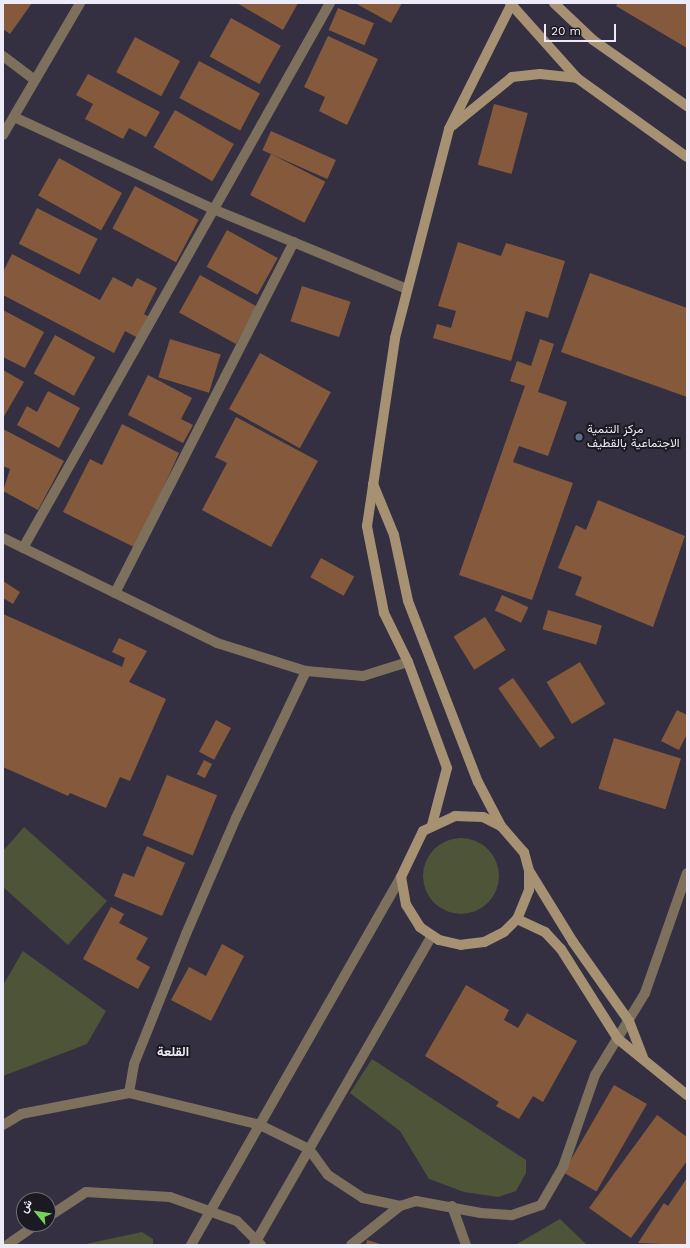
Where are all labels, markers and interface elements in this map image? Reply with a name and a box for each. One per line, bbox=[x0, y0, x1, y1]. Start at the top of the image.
scale bar bbox=[546, 16, 618, 42]
text: 20 m bbox=[551, 24, 581, 38]
place label: مركز التنمية الاجتماعية بالقطيف bbox=[587, 423, 680, 451]
marker: مركز التنمية الاجتماعية بالقطيف bbox=[574, 432, 584, 442]
district label: القلعة bbox=[157, 1044, 189, 1060]
north arrow bbox=[16, 1192, 56, 1232]
text: ش bbox=[17, 1197, 35, 1215]

